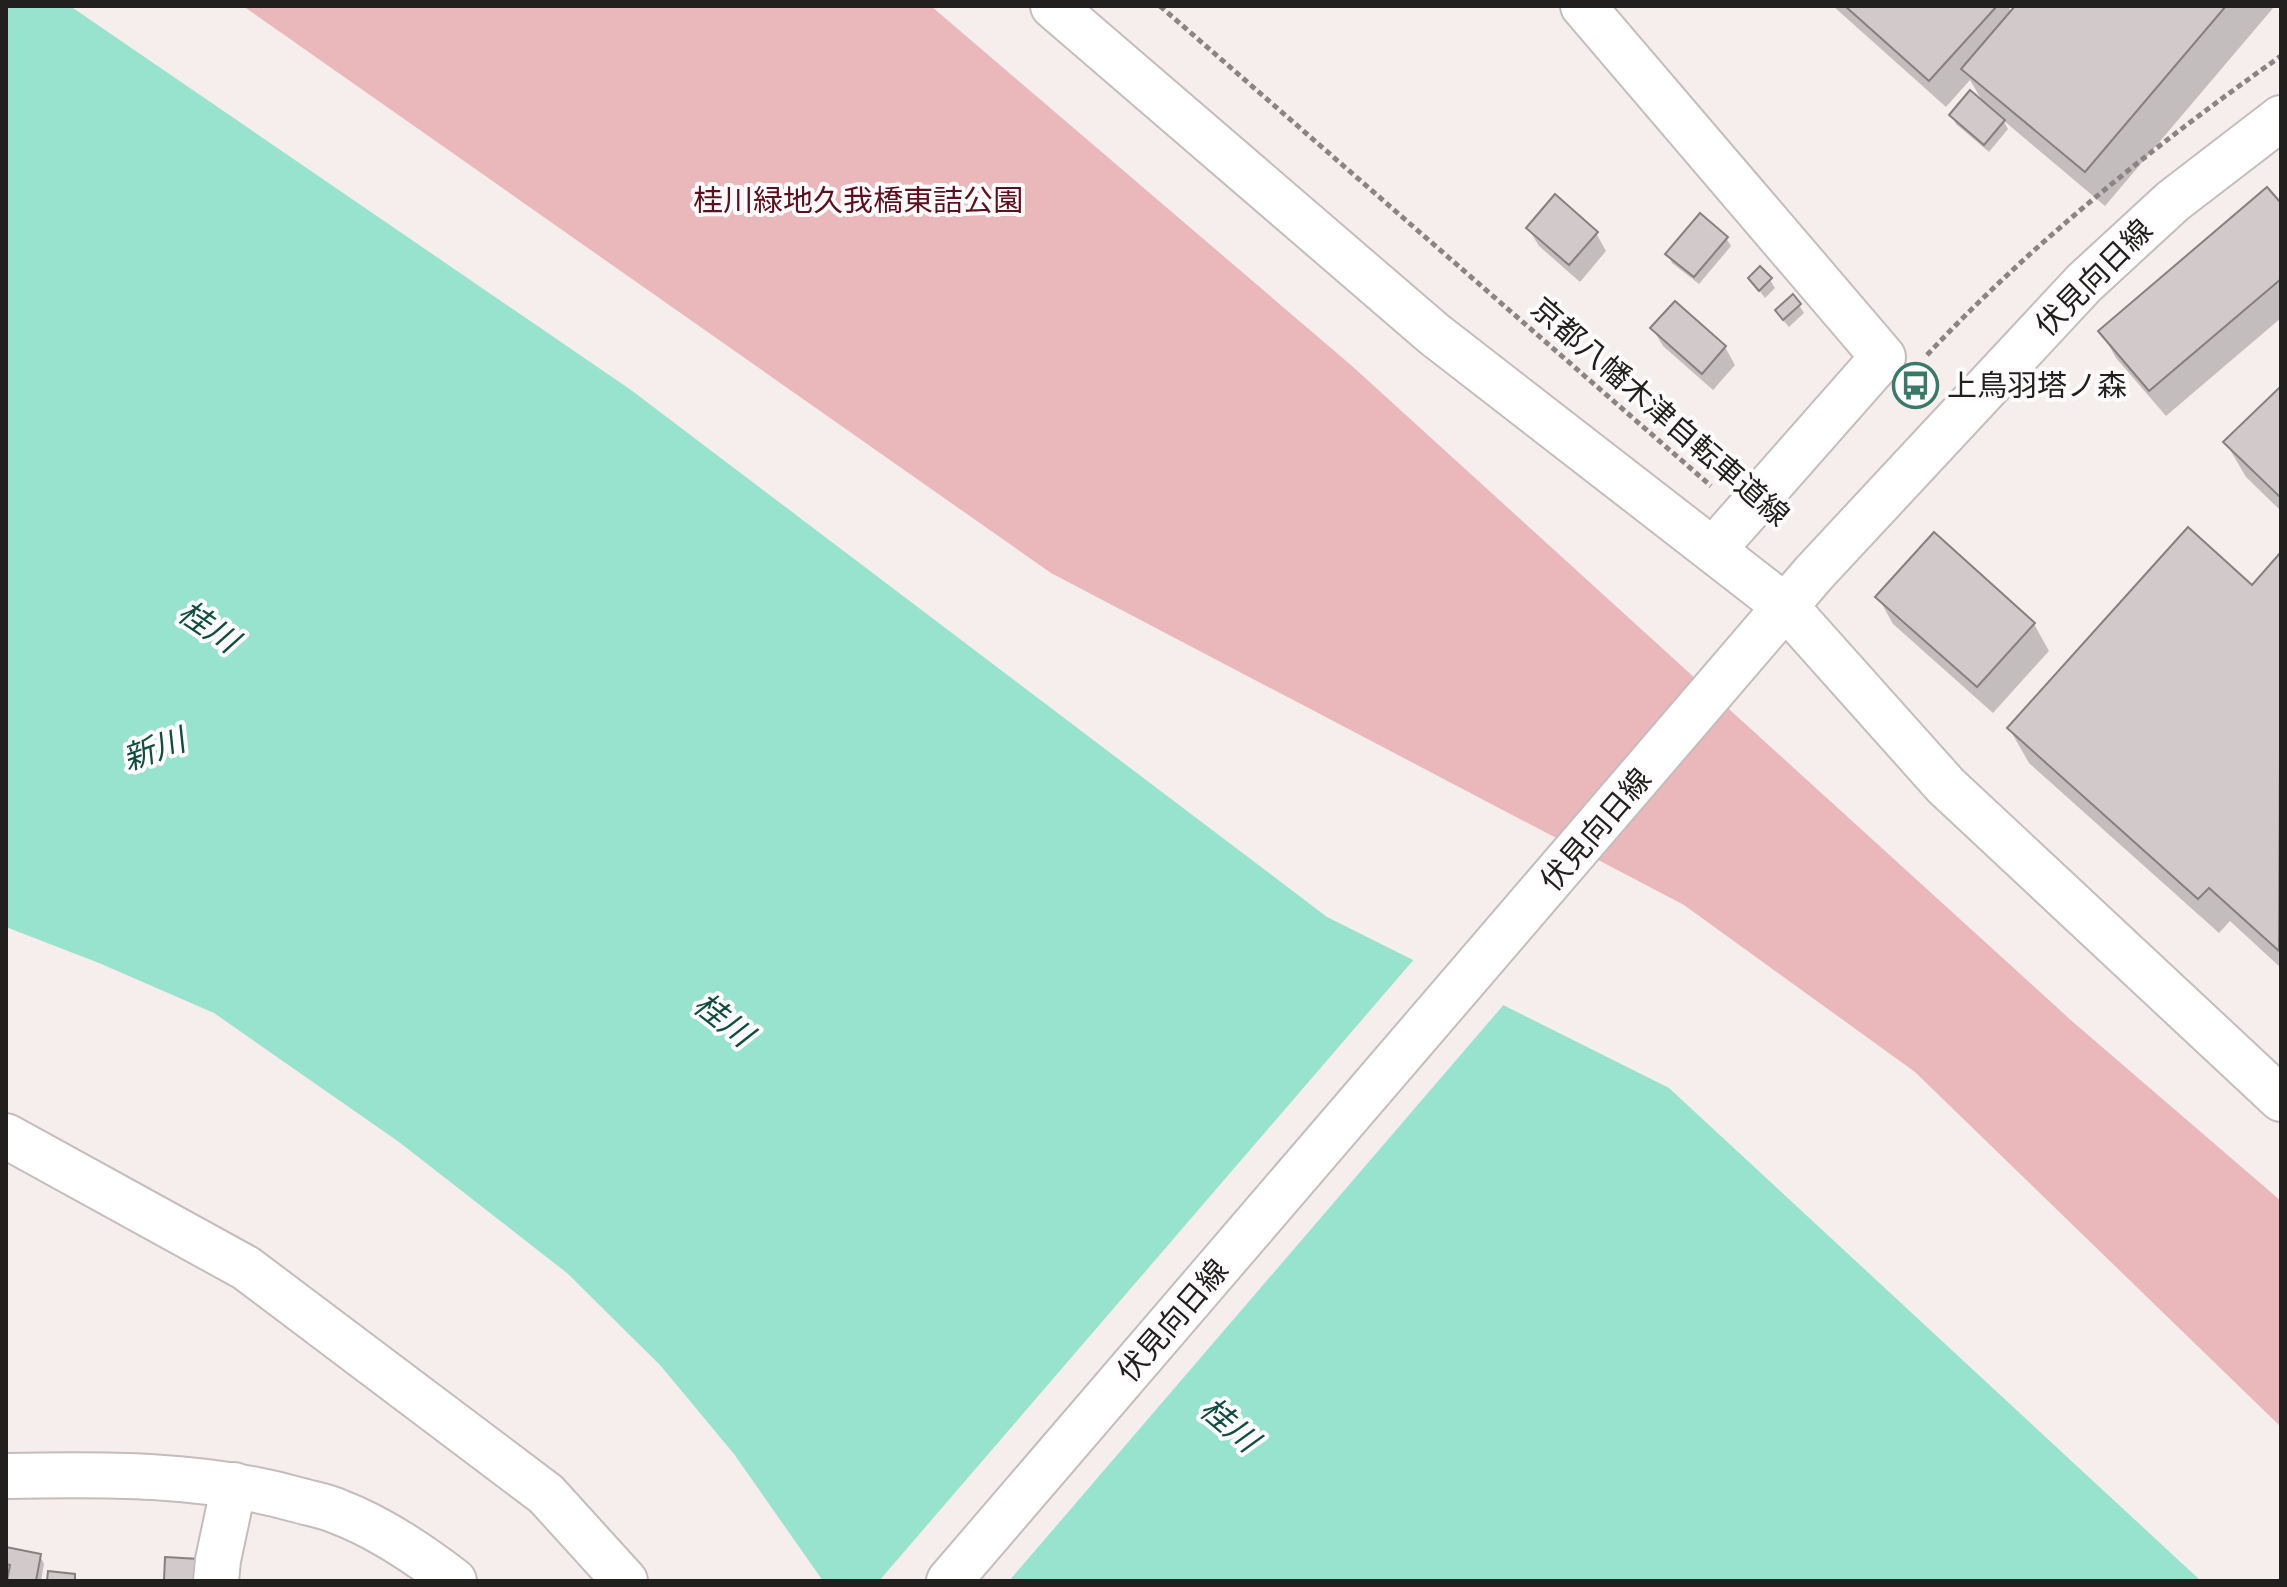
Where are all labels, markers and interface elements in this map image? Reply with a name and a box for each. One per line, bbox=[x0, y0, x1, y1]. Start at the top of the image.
park label: 桂川緑地久我橋東詰公園 bbox=[693, 183, 1023, 219]
street label: 伏見向日線 bbox=[2028, 212, 2160, 344]
street label: 京都八幡木津自転車道線 bbox=[1524, 290, 1796, 534]
bus stop icon: 上鳥羽塔ノ森 bbox=[1892, 362, 1940, 410]
place label: 上鳥羽塔ノ森 bbox=[1947, 368, 2127, 404]
water label: 桂川 bbox=[171, 594, 247, 662]
water label: 新川 bbox=[118, 721, 193, 778]
street label: 伏見向日線 bbox=[1533, 762, 1659, 898]
water label: 桂川 bbox=[686, 986, 762, 1056]
street label: 伏見向日線 bbox=[1110, 1253, 1236, 1389]
water label: 桂川 bbox=[1193, 1390, 1268, 1462]

